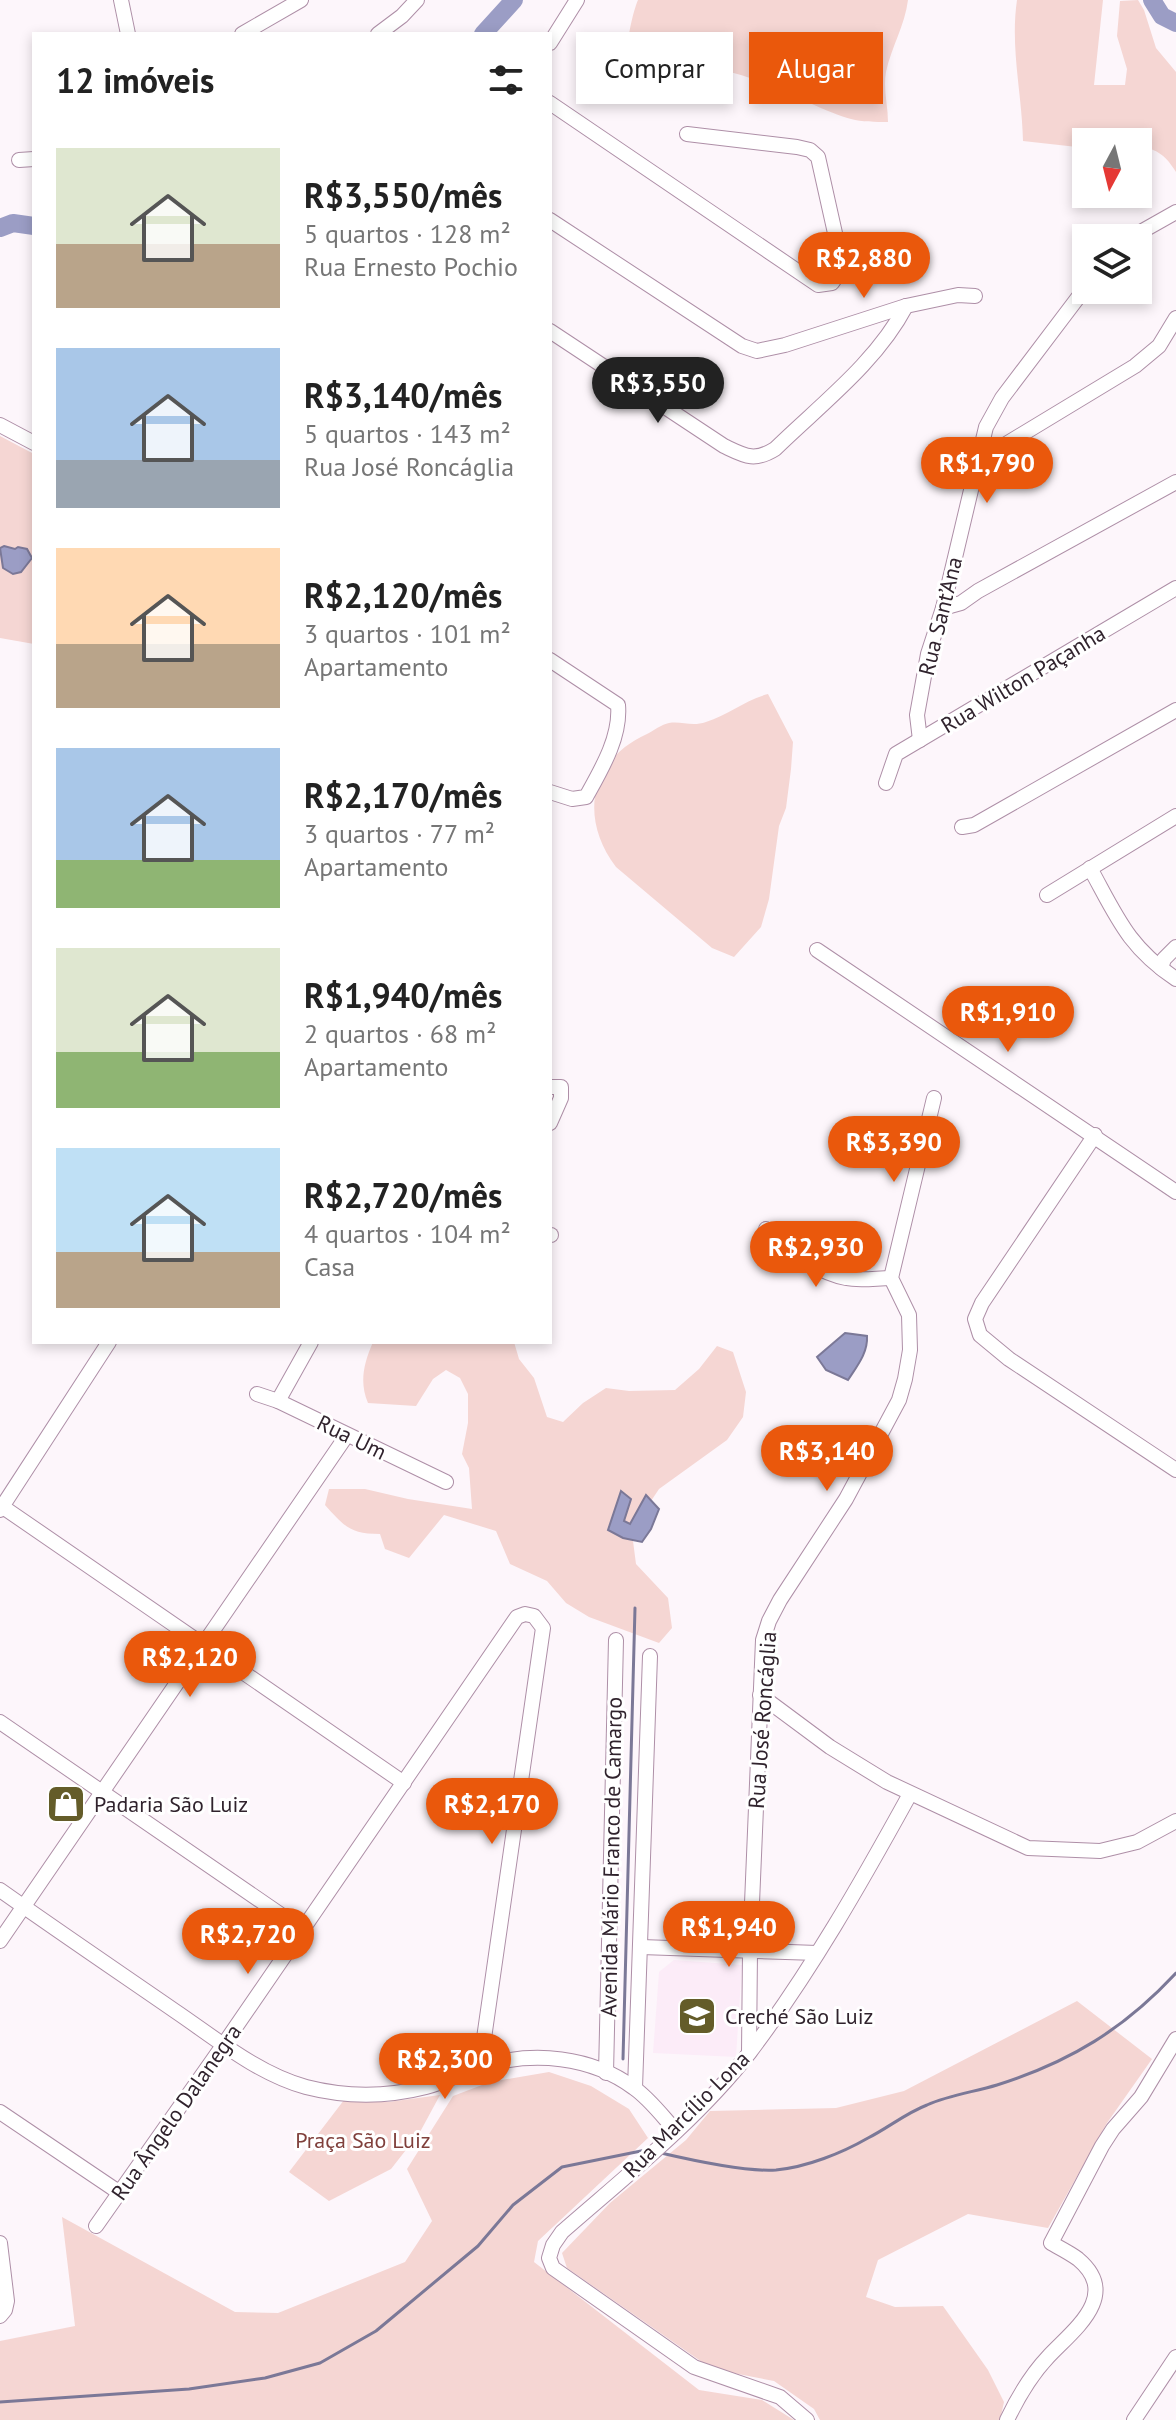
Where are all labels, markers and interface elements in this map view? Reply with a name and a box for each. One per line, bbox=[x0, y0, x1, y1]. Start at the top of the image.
chip: Comprar bbox=[576, 32, 733, 104]
chip: Alugar bbox=[749, 32, 883, 104]
text: 12 imóveis bbox=[56, 58, 214, 102]
icon: filters bbox=[484, 58, 528, 102]
north arrow bbox=[1072, 128, 1152, 208]
map controls bbox=[1072, 128, 1152, 304]
text: R$3,550/mês bbox=[304, 173, 502, 217]
icon: home bbox=[120, 180, 216, 276]
text: 5 quartos · 128 m² bbox=[304, 217, 511, 250]
button: layers bbox=[1072, 224, 1152, 304]
pin: R$2,880 bbox=[790, 232, 938, 300]
text: R$2,880 bbox=[816, 241, 912, 274]
text: Rua Ernesto Pochio bbox=[304, 250, 518, 283]
pin: R$3,550 bbox=[584, 357, 732, 425]
text: R$3,550 bbox=[610, 366, 706, 399]
text: R$3,140/mês bbox=[304, 373, 502, 417]
icon: home bbox=[120, 380, 216, 476]
text: 5 quartos · 143 m² bbox=[304, 417, 511, 450]
pin: R$1,790 bbox=[913, 437, 1061, 505]
text: R$1,790 bbox=[939, 446, 1035, 479]
text: Rua José Roncáglia bbox=[304, 450, 514, 483]
street label: Rua Sant’Ana bbox=[912, 554, 968, 678]
text: R$2,120/mês bbox=[304, 573, 502, 617]
icon: home bbox=[120, 580, 216, 676]
text: 3 quartos · 101 m² bbox=[304, 617, 511, 650]
street label: Rua Wilton Paçanha bbox=[936, 619, 1110, 739]
text: Apartamento bbox=[304, 650, 449, 683]
text: R$2,170/mês bbox=[304, 773, 502, 817]
icon: home bbox=[120, 780, 216, 876]
text: 3 quartos · 77 m² bbox=[304, 817, 495, 850]
text: Apartamento bbox=[304, 850, 449, 883]
text: R$1,940/mês bbox=[304, 973, 502, 1017]
icon: home bbox=[120, 980, 216, 1076]
pin: R$1,910 bbox=[934, 986, 1082, 1054]
text: R$1,910 bbox=[960, 995, 1056, 1028]
text: 2 quartos · 68 m² bbox=[304, 1017, 496, 1050]
text: Apartamento bbox=[304, 1050, 449, 1083]
pin: R$3,390 bbox=[820, 1116, 968, 1184]
text: R$3,390 bbox=[846, 1125, 942, 1158]
text: R$2,720/mês bbox=[304, 1173, 502, 1217]
icon: home bbox=[120, 1180, 216, 1276]
text: 4 quartos · 104 m² bbox=[304, 1217, 511, 1250]
pin: R$2,930 bbox=[742, 1221, 890, 1289]
text: R$2,930 bbox=[768, 1230, 864, 1263]
text: Casa bbox=[304, 1250, 355, 1283]
street label: Rua Um bbox=[313, 1408, 391, 1466]
pin: R$3,140 bbox=[753, 1425, 901, 1493]
text: R$3,140 bbox=[779, 1434, 875, 1467]
street label: Rua José Roncáglia bbox=[742, 1630, 782, 1810]
pin: R$2,120 bbox=[116, 1631, 264, 1699]
text: R$2,120 bbox=[142, 1640, 238, 1673]
street label: Avenida Mário Franco de Camargo bbox=[594, 1697, 628, 2017]
pin: R$2,170 bbox=[418, 1778, 566, 1846]
shop icon: Padaria São Luiz bbox=[45, 1783, 87, 1825]
text: R$2,170 bbox=[444, 1787, 540, 1820]
place label: Padaria São Luiz bbox=[94, 1790, 248, 1818]
pin: R$1,940 bbox=[655, 1901, 803, 1969]
pin: R$2,720 bbox=[174, 1908, 322, 1976]
text: R$1,940 bbox=[681, 1910, 777, 1943]
text: R$2,720 bbox=[200, 1917, 296, 1950]
school or university icon: Creché São Luiz bbox=[676, 1995, 718, 2037]
place label: Creché São Luiz bbox=[725, 2002, 873, 2030]
street label: Rua Ângelo Dalanegra bbox=[105, 2019, 247, 2205]
pin: R$2,300 bbox=[371, 2033, 519, 2101]
text: R$2,300 bbox=[397, 2042, 493, 2075]
street label: Rua Marcílio Lona bbox=[617, 2045, 755, 2183]
park label: Praça São Luiz bbox=[295, 2126, 431, 2154]

